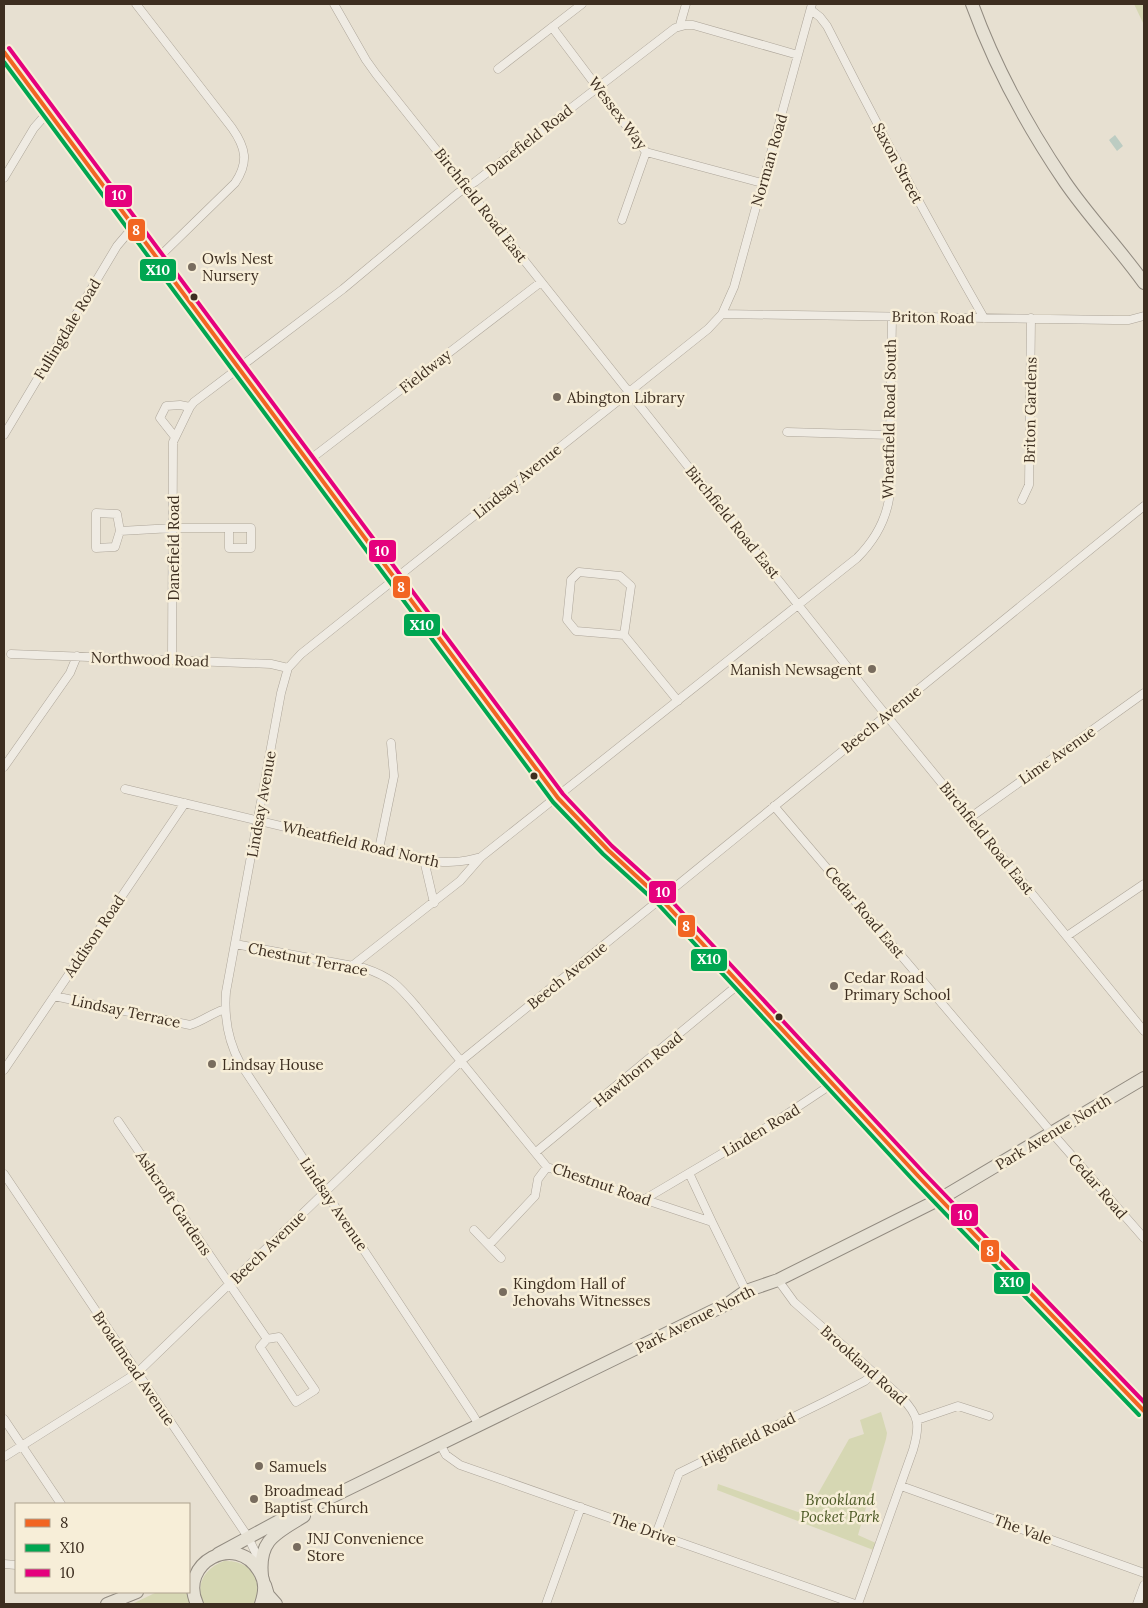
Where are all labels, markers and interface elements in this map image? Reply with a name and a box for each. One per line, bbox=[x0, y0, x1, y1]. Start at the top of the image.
street label: Wessex Way bbox=[584, 73, 652, 153]
street label: Danefield Road bbox=[482, 100, 576, 180]
street label: Norman Road bbox=[747, 111, 791, 209]
street label: Saxon Street bbox=[869, 119, 927, 207]
street label: Birchfield Road East bbox=[430, 144, 532, 266]
line badge: 10 bbox=[104, 184, 133, 208]
text: 10 bbox=[112, 186, 126, 204]
line badge: 8 bbox=[127, 218, 146, 242]
text: 8 bbox=[132, 221, 140, 239]
place label: Owls Nest Nursery bbox=[202, 249, 273, 285]
line badge: X10 bbox=[139, 258, 177, 282]
text: X10 bbox=[146, 261, 170, 279]
marker: Owls Nest Nursery bbox=[186, 261, 198, 273]
street label: Fullingdale Road bbox=[29, 275, 105, 383]
unlabelled marker bbox=[189, 292, 199, 302]
street label: Briton Road bbox=[892, 307, 974, 327]
street label: Wheatfield Road South bbox=[878, 339, 900, 499]
street label: Fieldway bbox=[395, 345, 455, 397]
street label: Briton Gardens bbox=[1020, 357, 1040, 463]
place label: Abington Library bbox=[566, 388, 685, 407]
marker: Abington Library bbox=[551, 391, 563, 403]
street label: Lindsay Avenue bbox=[469, 440, 565, 522]
street label: Birchfield Road East bbox=[682, 462, 784, 582]
street label: Danefield Road bbox=[164, 495, 183, 601]
line badge: 10 bbox=[368, 539, 397, 563]
text: 10 bbox=[375, 542, 389, 560]
line badge: 8 bbox=[392, 575, 411, 599]
text: 8 bbox=[397, 578, 405, 596]
line badge: X10 bbox=[403, 613, 441, 637]
text: X10 bbox=[410, 616, 434, 634]
street label: Northwood Road bbox=[90, 647, 210, 671]
place label: Manish Newsagent bbox=[730, 660, 862, 679]
marker: Manish Newsagent bbox=[866, 663, 878, 675]
street label: Beech Avenue bbox=[837, 681, 925, 757]
street label: Lime Avenue bbox=[1015, 722, 1099, 788]
street label: Lindsay Avenue bbox=[242, 749, 280, 859]
unlabelled marker bbox=[529, 771, 539, 781]
street label: Birchfield Road East bbox=[936, 778, 1038, 898]
street label: Wheatfield Road North bbox=[281, 817, 441, 871]
street label: Cedar Road East bbox=[821, 862, 909, 962]
line badge: 10 bbox=[648, 880, 677, 904]
text: 10 bbox=[656, 883, 670, 901]
street label: Addison Road bbox=[59, 891, 128, 982]
line badge: 8 bbox=[677, 914, 696, 938]
text: 8 bbox=[682, 917, 690, 935]
street label: Beech Avenue bbox=[523, 937, 611, 1013]
street label: Chestnut Terrace bbox=[246, 938, 370, 980]
line badge: X10 bbox=[690, 948, 728, 972]
text: X10 bbox=[697, 950, 721, 968]
place label: Cedar Road Primary School bbox=[844, 968, 951, 1004]
marker: Cedar Road Primary School bbox=[828, 980, 840, 992]
street label: Lindsay Terrace bbox=[70, 990, 182, 1032]
unlabelled marker bbox=[774, 1012, 784, 1022]
street label: Hawthorn Road bbox=[590, 1027, 686, 1111]
place label: Lindsay House bbox=[222, 1055, 324, 1074]
marker: Lindsay House bbox=[206, 1058, 218, 1070]
street label: Park Avenue North bbox=[992, 1090, 1114, 1174]
street label: Linden Road bbox=[719, 1099, 803, 1161]
street label: Ashcroft Gardens bbox=[131, 1146, 216, 1259]
street label: Cedar Road bbox=[1064, 1149, 1132, 1223]
street label: Lindsay Avenue bbox=[296, 1154, 372, 1254]
street label: Chestnut Road bbox=[550, 1158, 654, 1210]
line badge: 10 bbox=[950, 1203, 979, 1227]
street label: Beech Avenue bbox=[226, 1206, 310, 1288]
text: 10 bbox=[958, 1206, 972, 1224]
line badge: 8 bbox=[980, 1239, 1000, 1263]
text: 8 bbox=[986, 1242, 994, 1260]
line badge: X10 bbox=[993, 1271, 1031, 1295]
text: X10 bbox=[1000, 1273, 1024, 1291]
place label: Kingdom Hall of Jehovahs Witnesses bbox=[512, 1274, 650, 1310]
street label: Park Avenue North bbox=[632, 1281, 758, 1357]
marker: Kingdom Hall of Jehovahs Witnesses bbox=[497, 1286, 509, 1298]
street label: Broadmead Avenue bbox=[89, 1307, 179, 1429]
street label: Brookland Road bbox=[817, 1321, 911, 1409]
street label: Highfield Road bbox=[698, 1408, 798, 1470]
place label: Samuels bbox=[269, 1457, 327, 1476]
marker: Samuels bbox=[253, 1460, 265, 1472]
place label: Broadmead Baptist Church bbox=[264, 1481, 369, 1517]
park label: Brookland Pocket Park bbox=[800, 1490, 880, 1526]
marker: Broadmead Baptist Church bbox=[248, 1493, 260, 1505]
legend bbox=[15, 1503, 190, 1593]
street label: The Drive bbox=[609, 1508, 679, 1550]
street label: The Vale bbox=[992, 1510, 1054, 1548]
text: 8 bbox=[60, 1513, 68, 1532]
place label: JNJ Convenience Store bbox=[306, 1529, 424, 1565]
text: X10 bbox=[60, 1538, 85, 1557]
marker: JNJ Convenience Store bbox=[291, 1541, 303, 1553]
text: 10 bbox=[60, 1563, 75, 1582]

